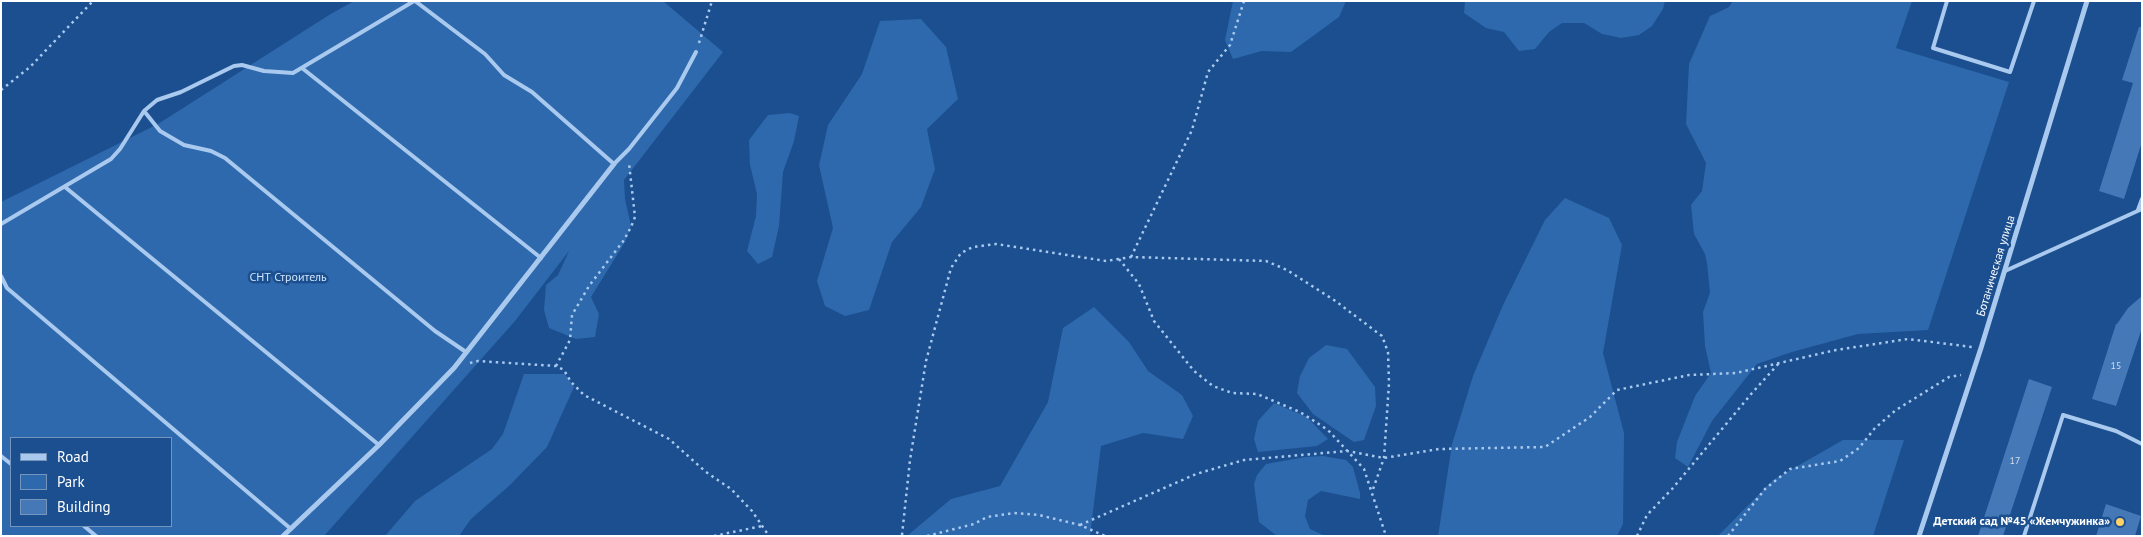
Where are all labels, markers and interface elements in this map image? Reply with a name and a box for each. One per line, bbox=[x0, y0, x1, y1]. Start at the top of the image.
street label: Ботаническая улица bbox=[1974, 214, 2018, 318]
park label: СНТ Строитель bbox=[249, 271, 327, 285]
house number: 15 bbox=[2111, 360, 2121, 372]
legend bbox=[10, 437, 172, 527]
text: Road bbox=[57, 447, 89, 466]
house number: 17 bbox=[2010, 455, 2020, 467]
text: Park bbox=[57, 472, 85, 491]
text: Building bbox=[57, 497, 111, 516]
place label: Детский сад №45 «Жемчужинка» bbox=[1933, 515, 2110, 529]
marker: Детский сад №45 «Жемчужинка» bbox=[2114, 516, 2126, 528]

